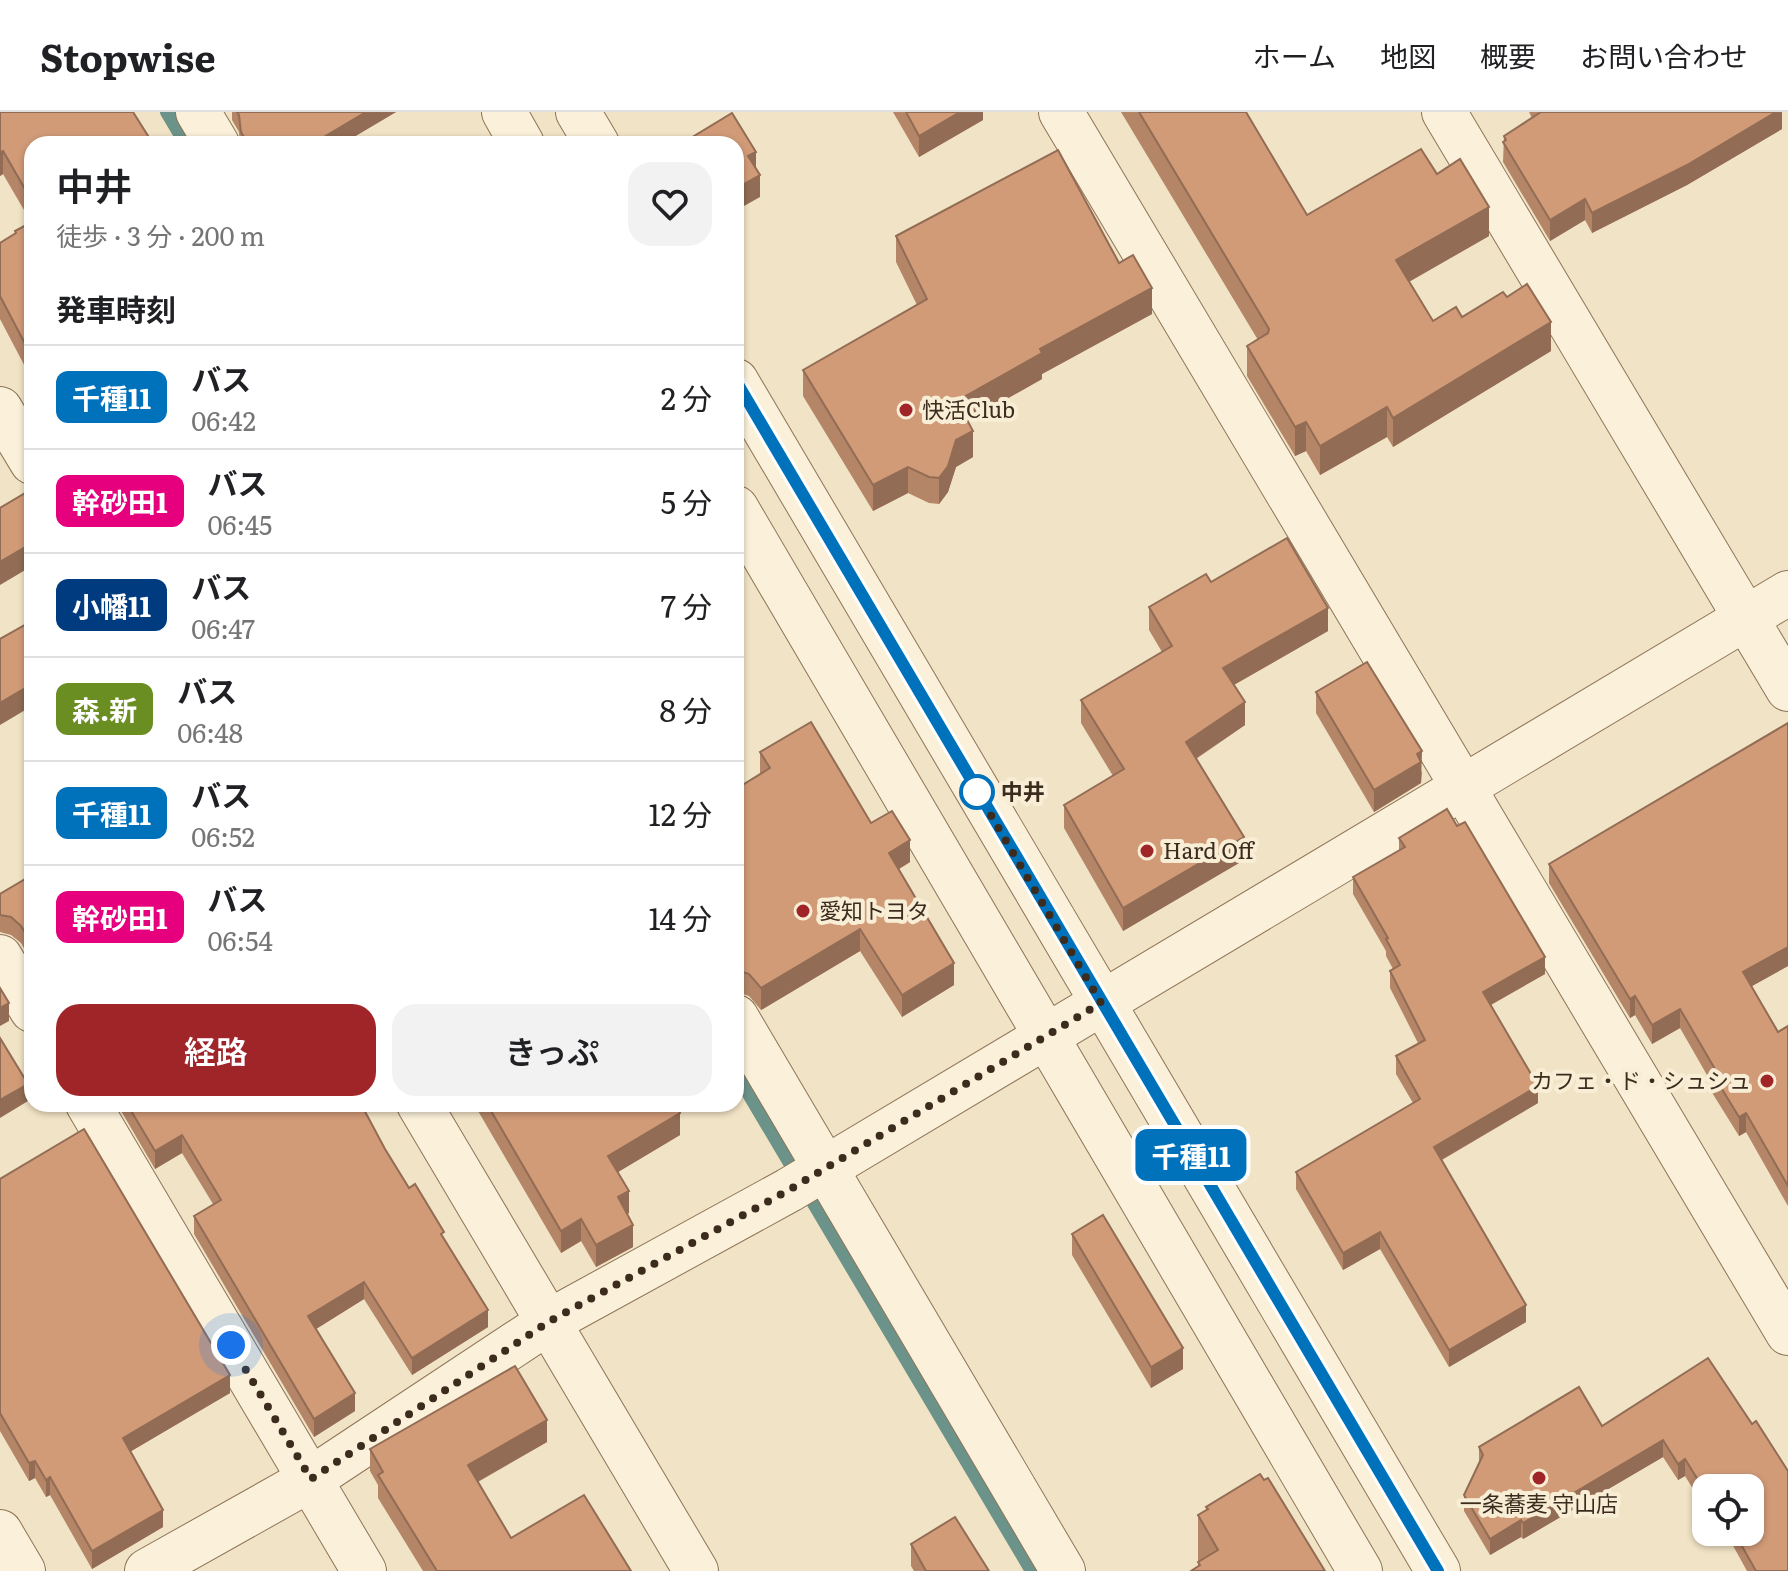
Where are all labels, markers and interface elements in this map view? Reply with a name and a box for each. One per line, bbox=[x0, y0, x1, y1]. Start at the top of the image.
text: Stopwise bbox=[40, 27, 216, 84]
text: ホーム bbox=[1253, 34, 1336, 76]
text: 地図 bbox=[1380, 34, 1436, 76]
text: 概要 bbox=[1480, 34, 1536, 76]
text: お問い合わせ bbox=[1580, 34, 1748, 76]
text: 中井 bbox=[56, 156, 132, 213]
button: heart bbox=[628, 162, 712, 246]
text: 徒歩 · 3 分 · 200 m bbox=[56, 215, 265, 254]
text: 発車時刻 bbox=[56, 286, 176, 330]
text: バス bbox=[191, 356, 251, 400]
text: 2 分 bbox=[661, 375, 712, 419]
text: 千種11 bbox=[72, 376, 151, 418]
place label: 快活Club bbox=[922, 392, 1015, 425]
text: 06:42 bbox=[191, 400, 256, 439]
marker: 快活Club bbox=[897, 401, 915, 419]
text: バス bbox=[208, 460, 268, 504]
text: 5 分 bbox=[661, 479, 712, 523]
text: 幹砂田1 bbox=[72, 480, 168, 522]
text: 06:45 bbox=[208, 504, 272, 543]
text: バス bbox=[191, 564, 251, 608]
text: 7 分 bbox=[661, 583, 712, 627]
text: 小幡11 bbox=[72, 584, 151, 626]
text: 06:47 bbox=[191, 608, 255, 647]
text: バス bbox=[177, 668, 237, 712]
text: 8 分 bbox=[659, 687, 712, 731]
text: 森.新 bbox=[72, 688, 137, 730]
text: 06:48 bbox=[177, 712, 243, 751]
text: バス bbox=[191, 772, 251, 816]
place label: 中井 bbox=[1001, 774, 1045, 807]
marker: 中井 bbox=[960, 775, 994, 809]
text: 12 分 bbox=[649, 791, 712, 835]
text: 千種11 bbox=[72, 792, 151, 834]
text: 06:52 bbox=[191, 816, 255, 855]
place label: Hard Off bbox=[1163, 833, 1256, 866]
marker: Hard Off bbox=[1138, 842, 1156, 860]
text: バス bbox=[208, 876, 268, 920]
place label: 愛知トヨタ bbox=[819, 893, 929, 926]
text: 14 分 bbox=[648, 895, 712, 939]
text: 幹砂田1 bbox=[72, 896, 168, 938]
marker: 愛知トヨタ bbox=[794, 902, 812, 920]
text: 06:54 bbox=[208, 920, 273, 959]
button: 経路 bbox=[56, 1004, 376, 1096]
button: きっぷ bbox=[392, 1004, 712, 1096]
place label: カフェ・ド・シュシュ bbox=[1531, 1063, 1751, 1096]
marker: カフェ・ド・シュシュ bbox=[1758, 1072, 1776, 1090]
line badge: 千種11 bbox=[1135, 1129, 1247, 1181]
text: 千種11 bbox=[1151, 1134, 1231, 1176]
your location bbox=[211, 1325, 251, 1365]
marker: 一条蕎麦 守山店 bbox=[1530, 1469, 1548, 1487]
map controls bbox=[1692, 1474, 1764, 1546]
button: locate bbox=[1692, 1474, 1764, 1546]
place label: 一条蕎麦 守山店 bbox=[1460, 1486, 1618, 1519]

